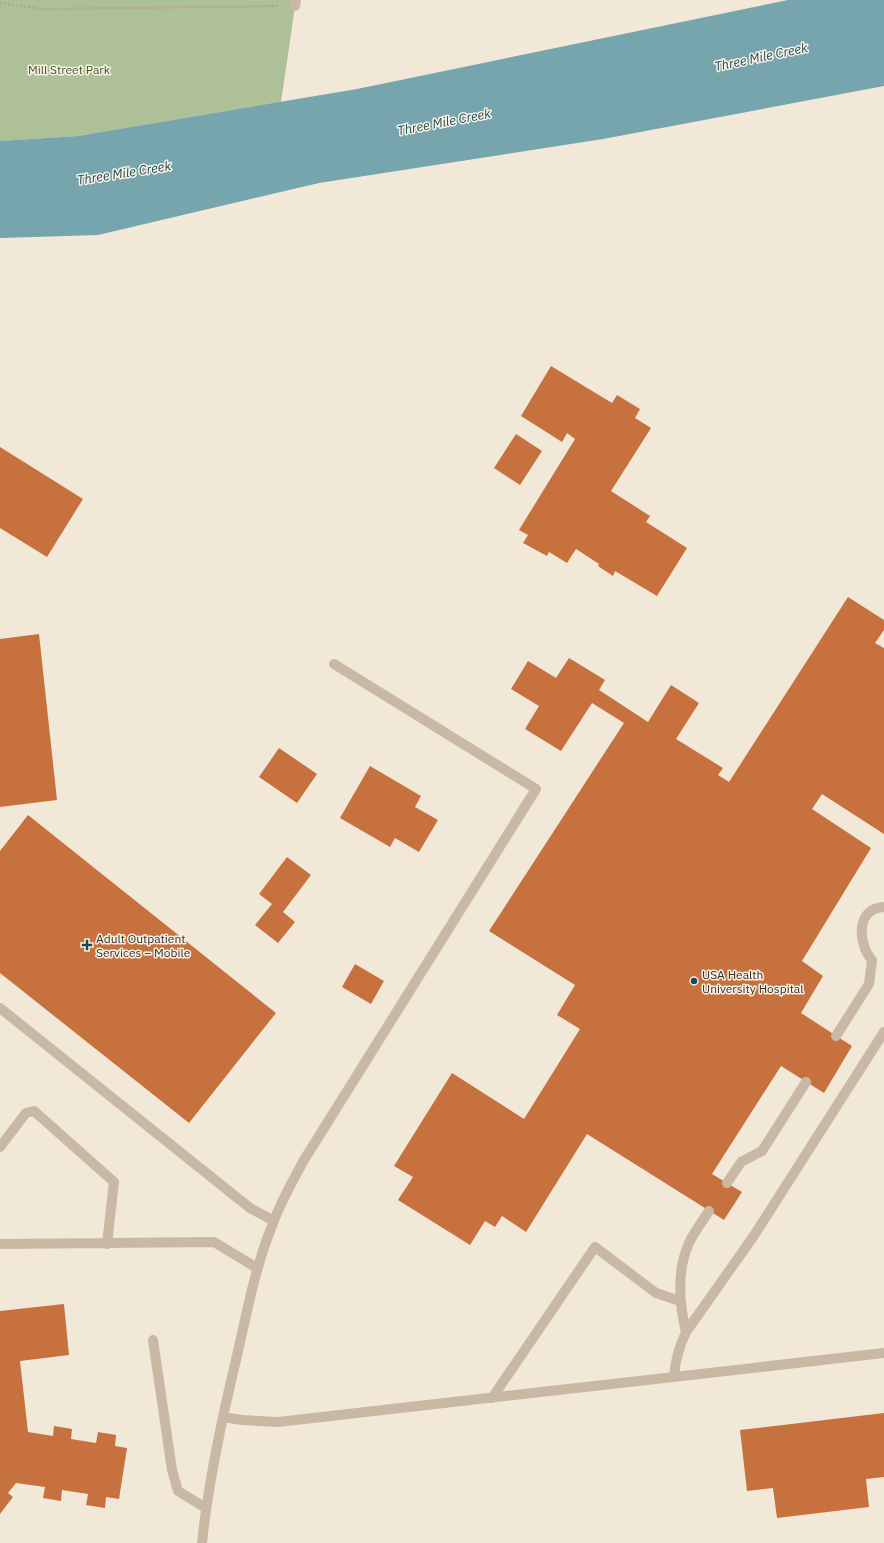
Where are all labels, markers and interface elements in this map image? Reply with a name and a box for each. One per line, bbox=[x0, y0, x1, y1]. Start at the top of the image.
water label: Three Mile Creek bbox=[713, 39, 809, 75]
park label: Mill Street Park bbox=[28, 62, 111, 77]
water label: Three Mile Creek bbox=[396, 105, 492, 139]
water label: Three Mile Creek bbox=[76, 157, 172, 189]
place label: Adult Outpatient Services – Mobile bbox=[96, 931, 191, 960]
marker: Adult Outpatient Services – Mobile bbox=[81, 939, 93, 951]
place label: USA Health University Hospital bbox=[702, 967, 804, 996]
marker: USA Health University Hospital bbox=[689, 976, 699, 986]

